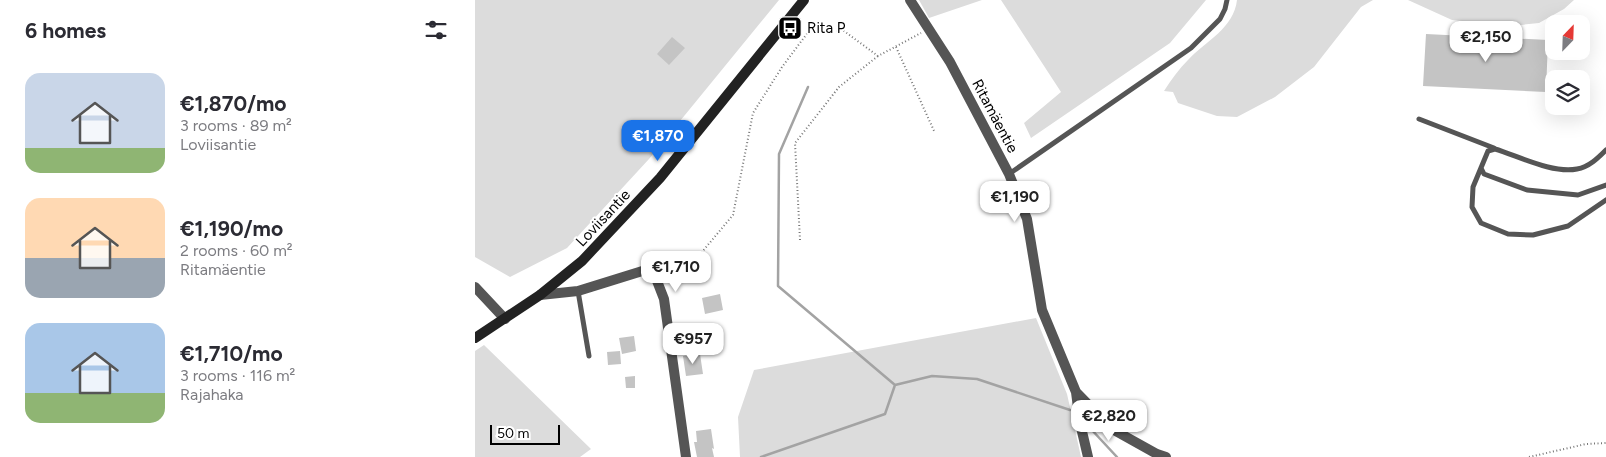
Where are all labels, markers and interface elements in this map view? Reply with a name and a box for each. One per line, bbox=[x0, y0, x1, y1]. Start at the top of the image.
bus stop icon: Rita P bbox=[777, 15, 803, 41]
north arrow bbox=[1545, 15, 1590, 60]
map controls bbox=[1545, 15, 1590, 115]
icon: filters bbox=[422, 16, 450, 44]
text: 6 homes bbox=[25, 18, 106, 43]
place label: Rita P bbox=[807, 19, 846, 37]
pin: €2,150 bbox=[1445, 20, 1527, 63]
text: €2,150 bbox=[1461, 27, 1511, 46]
button: layers bbox=[1545, 70, 1590, 115]
street label: Ritamäentie bbox=[968, 76, 1022, 156]
text: €1,870/mo bbox=[180, 91, 287, 116]
icon: home bbox=[65, 93, 125, 153]
text: 3 rooms · 89 m² bbox=[180, 116, 292, 135]
pin: €1,870 bbox=[617, 120, 699, 162]
text: €1,870 bbox=[632, 126, 684, 145]
text: Loviisantie bbox=[180, 135, 256, 154]
pin: €1,190 bbox=[974, 180, 1056, 223]
street label: Loviisantie bbox=[572, 186, 634, 250]
text: €1,190 bbox=[991, 187, 1039, 206]
text: €1,190/mo bbox=[180, 216, 283, 241]
icon: home bbox=[65, 218, 125, 278]
text: 2 rooms · 60 m² bbox=[180, 241, 293, 260]
pin: €1,710 bbox=[635, 250, 717, 293]
text: €1,710 bbox=[652, 257, 700, 276]
text: Ritamäentie bbox=[180, 260, 266, 279]
pin: €957 bbox=[663, 322, 723, 365]
text: €957 bbox=[674, 329, 712, 348]
text: €1,710/mo bbox=[180, 341, 283, 366]
icon: home bbox=[65, 343, 125, 403]
text: 3 rooms · 116 m² bbox=[180, 366, 295, 385]
text: Rajahaka bbox=[180, 385, 243, 404]
pin: €2,820 bbox=[1068, 400, 1150, 442]
text: €2,820 bbox=[1082, 406, 1136, 425]
scale bar bbox=[490, 422, 560, 445]
text: 50 m bbox=[497, 425, 529, 442]

